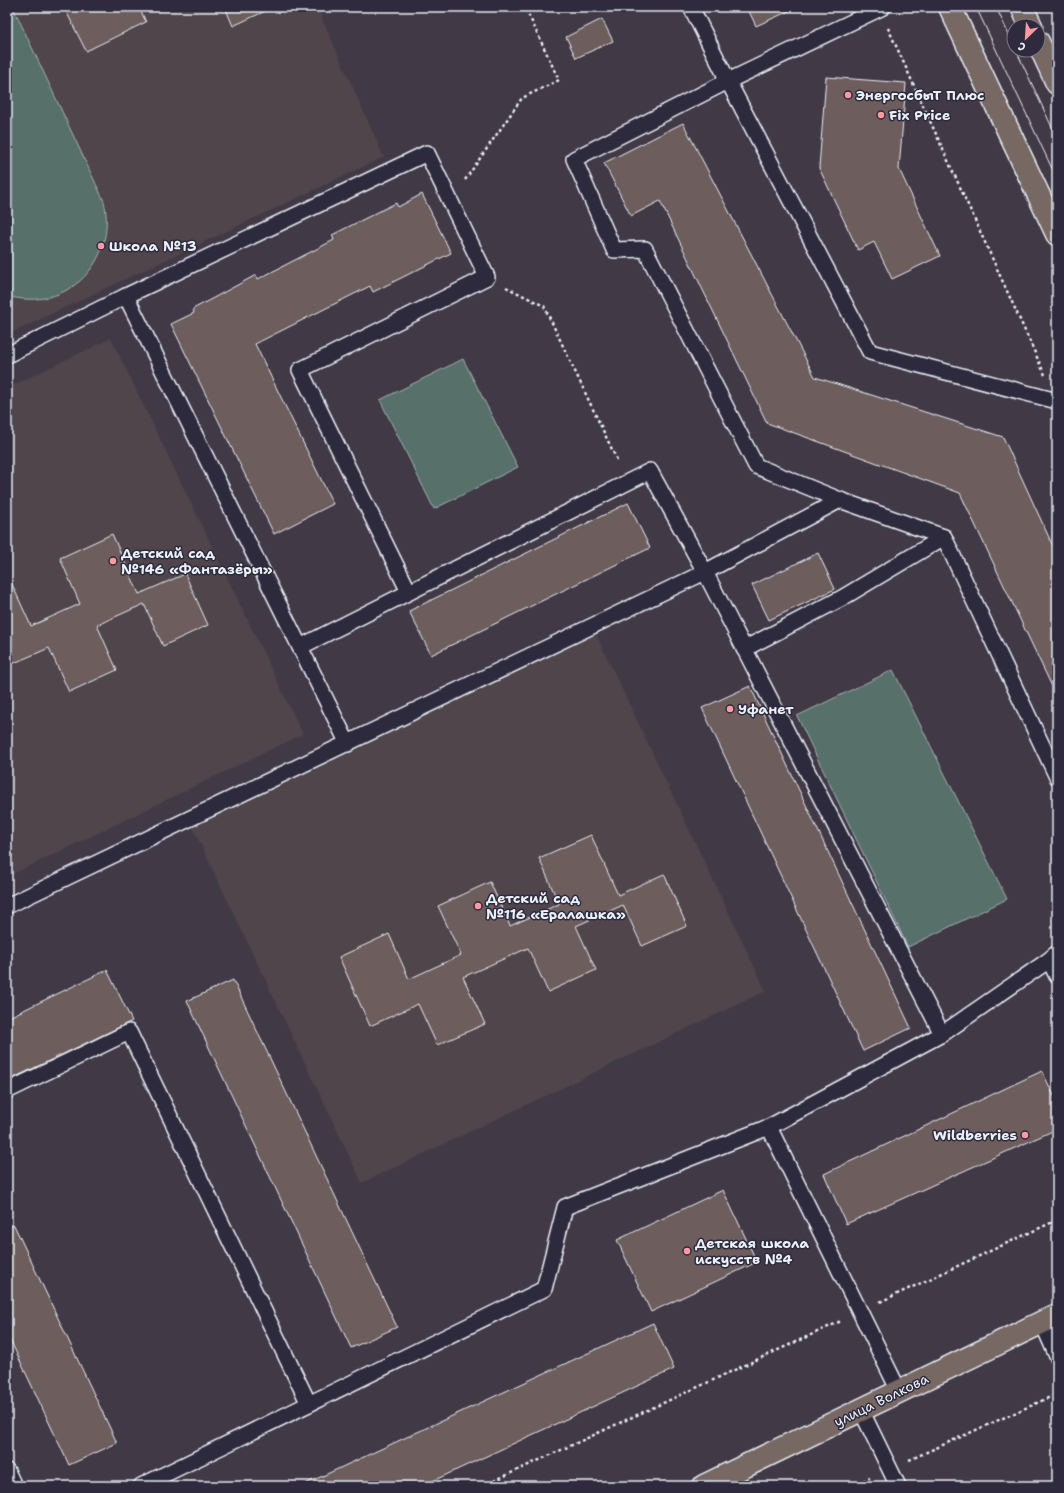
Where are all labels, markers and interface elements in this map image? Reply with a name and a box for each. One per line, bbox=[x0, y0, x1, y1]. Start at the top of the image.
north arrow bbox=[1006, 18, 1046, 58]
text: С bbox=[1016, 38, 1028, 55]
place label: ЭнергосбыТ Плюс bbox=[856, 86, 985, 104]
marker: ЭнергосбыТ Плюс bbox=[843, 90, 853, 100]
place label: Fix Price bbox=[889, 106, 950, 124]
marker: Fix Price bbox=[876, 110, 886, 120]
place label: Школа №13 bbox=[109, 237, 197, 255]
marker: Школа №13 bbox=[96, 241, 106, 251]
place label: Детский сад №146 «Фантазёры» bbox=[121, 544, 273, 578]
marker: Детский сад №146 «Фантазёры» bbox=[108, 556, 118, 566]
place label: Уфанет bbox=[738, 700, 794, 718]
marker: Уфанет bbox=[725, 704, 735, 714]
place label: Детский сад №116 «Ералашка» bbox=[486, 889, 626, 923]
marker: Детский сад №116 «Ералашка» bbox=[473, 901, 483, 911]
place label: Wildberries bbox=[933, 1126, 1017, 1144]
marker: Wildberries bbox=[1020, 1130, 1030, 1140]
place label: Детская школа искусств №4 bbox=[695, 1234, 810, 1268]
marker: Детская школа искусств №4 bbox=[682, 1246, 692, 1256]
street label: улица Волкова bbox=[831, 1369, 932, 1431]

